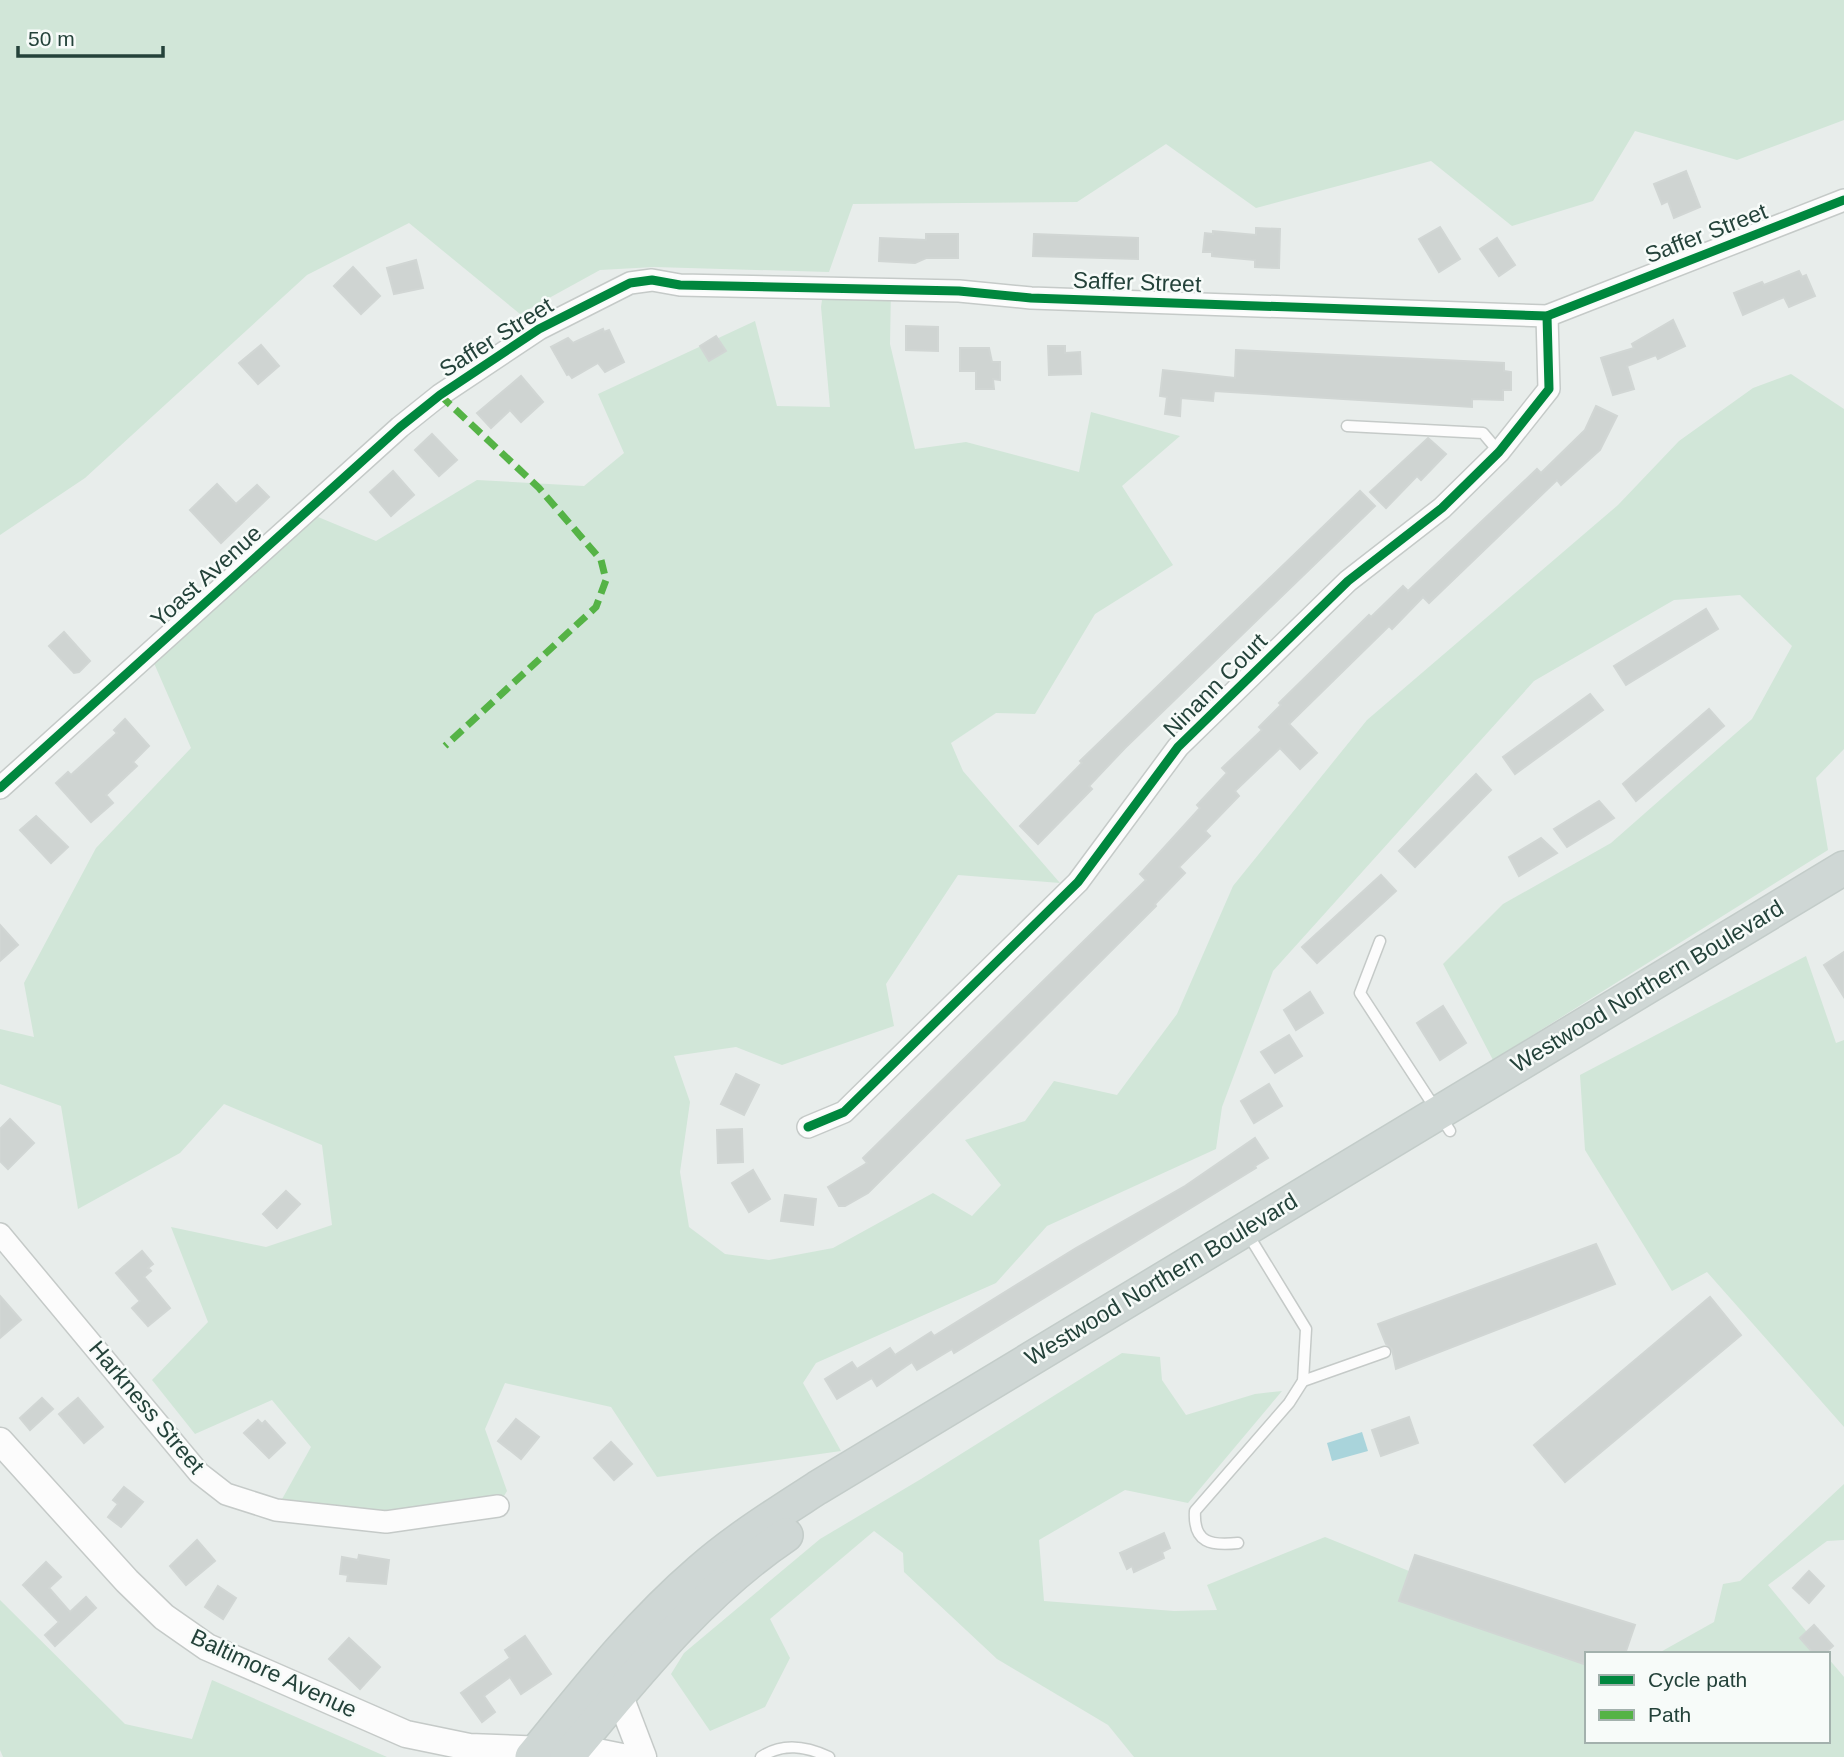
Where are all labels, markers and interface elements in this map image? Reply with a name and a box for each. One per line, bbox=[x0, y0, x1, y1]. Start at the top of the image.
scale bar bbox=[18, 14, 163, 58]
text: 50 m bbox=[28, 27, 75, 50]
street label: Saffer Street bbox=[1641, 198, 1771, 268]
street label: Saffer Street bbox=[1072, 267, 1202, 297]
street label: Saffer Street bbox=[435, 292, 558, 382]
street label: Yoast Avenue bbox=[145, 520, 267, 632]
street label: Ninann Court bbox=[1158, 627, 1273, 742]
street label: Westwood Northern Boulevard bbox=[1506, 894, 1788, 1078]
street label: Westwood Northern Boulevard bbox=[1020, 1187, 1302, 1371]
street label: Harkness Street bbox=[84, 1335, 210, 1479]
street label: Baltimore Avenue bbox=[187, 1623, 361, 1723]
legend bbox=[1585, 1652, 1830, 1743]
text: Cycle path bbox=[1648, 1668, 1747, 1691]
text: Path bbox=[1648, 1703, 1691, 1726]

